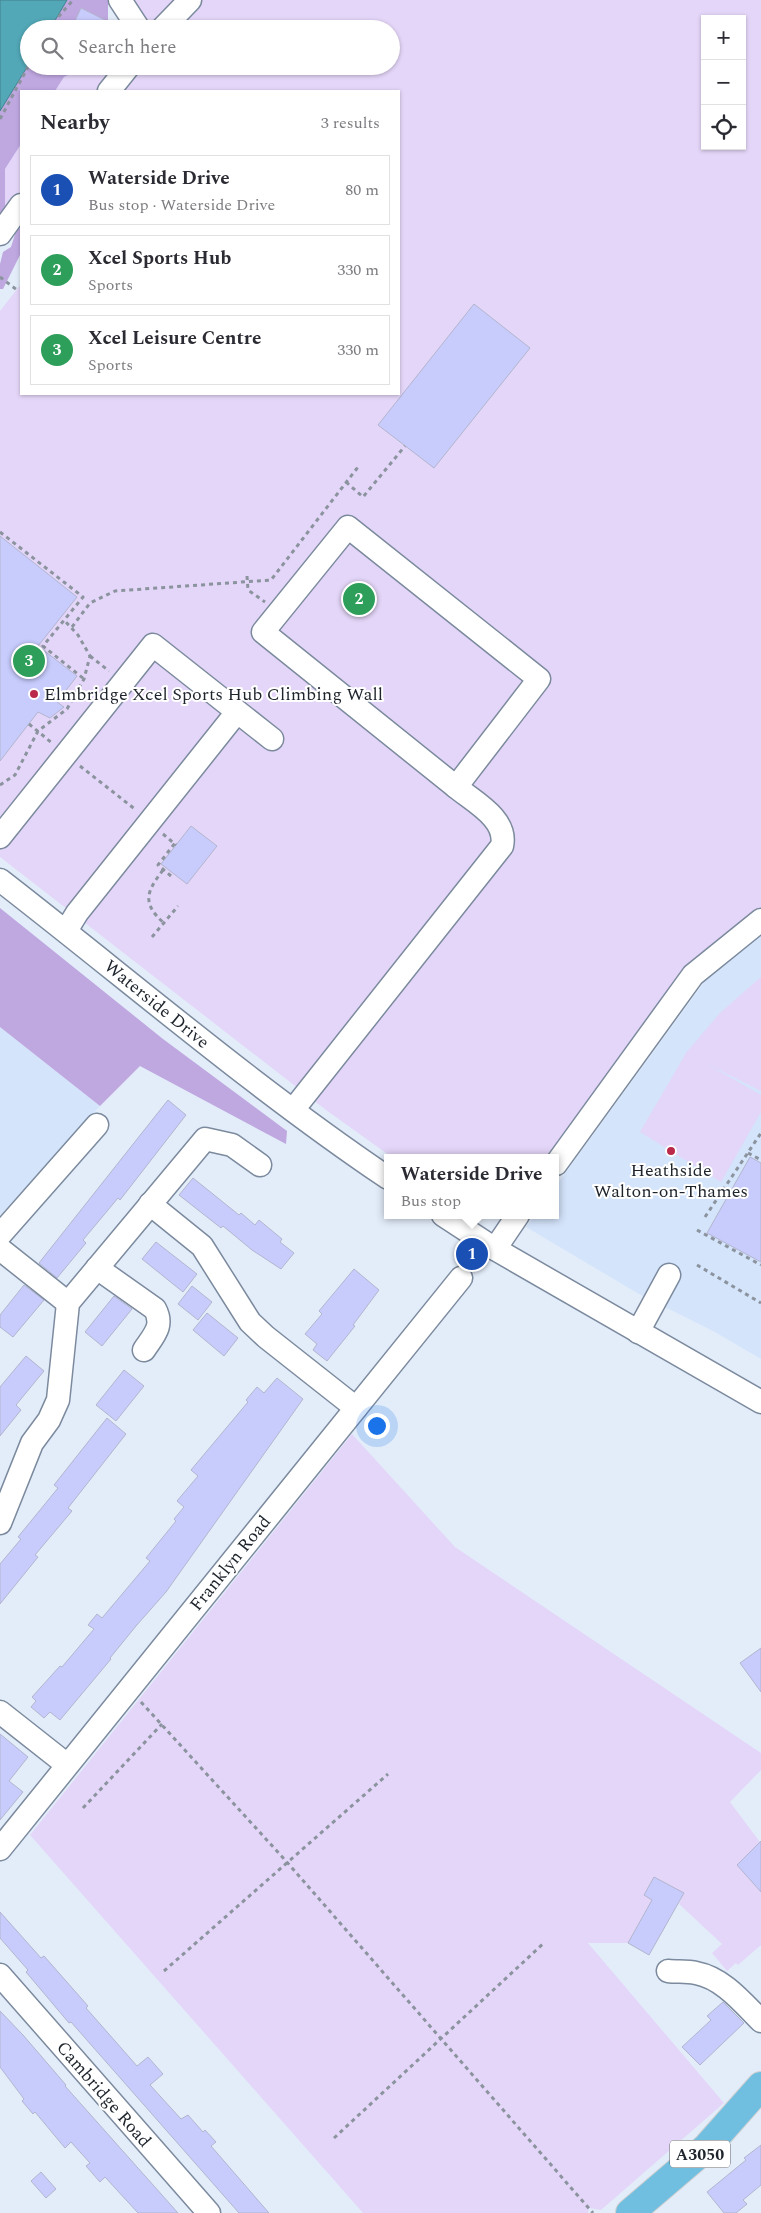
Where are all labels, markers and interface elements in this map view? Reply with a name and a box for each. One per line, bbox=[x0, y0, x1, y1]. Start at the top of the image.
map controls bbox=[701, 15, 746, 150]
button: + bbox=[701, 15, 746, 60]
search box bbox=[20, 20, 400, 75]
text: Search here bbox=[78, 33, 177, 62]
icon: search bbox=[38, 34, 66, 62]
button: − bbox=[701, 60, 746, 105]
button: locate bbox=[701, 105, 746, 150]
text: Nearby bbox=[40, 107, 110, 139]
text: 3 results bbox=[321, 111, 380, 135]
text: Waterside Drive bbox=[88, 164, 230, 193]
text: 1 bbox=[53, 178, 61, 202]
text: 80 m bbox=[345, 178, 379, 202]
text: Bus stop · Waterside Drive bbox=[88, 193, 275, 217]
text: Xcel Sports Hub bbox=[88, 244, 231, 273]
text: 2 bbox=[53, 258, 61, 282]
text: 330 m bbox=[337, 258, 379, 282]
text: Sports bbox=[88, 273, 133, 297]
text: Xcel Leisure Centre bbox=[88, 324, 261, 353]
text: 3 bbox=[53, 338, 61, 362]
text: 330 m bbox=[337, 338, 379, 362]
text: Sports bbox=[88, 353, 133, 377]
pin: 2 bbox=[343, 580, 375, 618]
pin: 3 bbox=[13, 642, 45, 680]
place label: Elmbridge Xcel Sports Hub Climbing Wall bbox=[44, 681, 383, 708]
marker: Elmbridge Xcel Sports Hub Climbing Wall bbox=[28, 688, 40, 700]
street label: Waterside Drive bbox=[98, 953, 215, 1056]
marker: Heathside Walton-on-Thames bbox=[665, 1145, 677, 1157]
popup bbox=[384, 1154, 559, 1219]
place label: Heathside Walton-on-Thames bbox=[594, 1157, 748, 1205]
text: Waterside Drive bbox=[401, 1160, 542, 1189]
text: Bus stop bbox=[401, 1189, 461, 1213]
pin: 1 bbox=[456, 1235, 488, 1273]
your location bbox=[364, 1413, 390, 1439]
street label: Franklyn Road bbox=[183, 1510, 278, 1617]
street label: Cambridge Road bbox=[50, 2035, 158, 2154]
road number: A3050 bbox=[670, 2140, 730, 2168]

